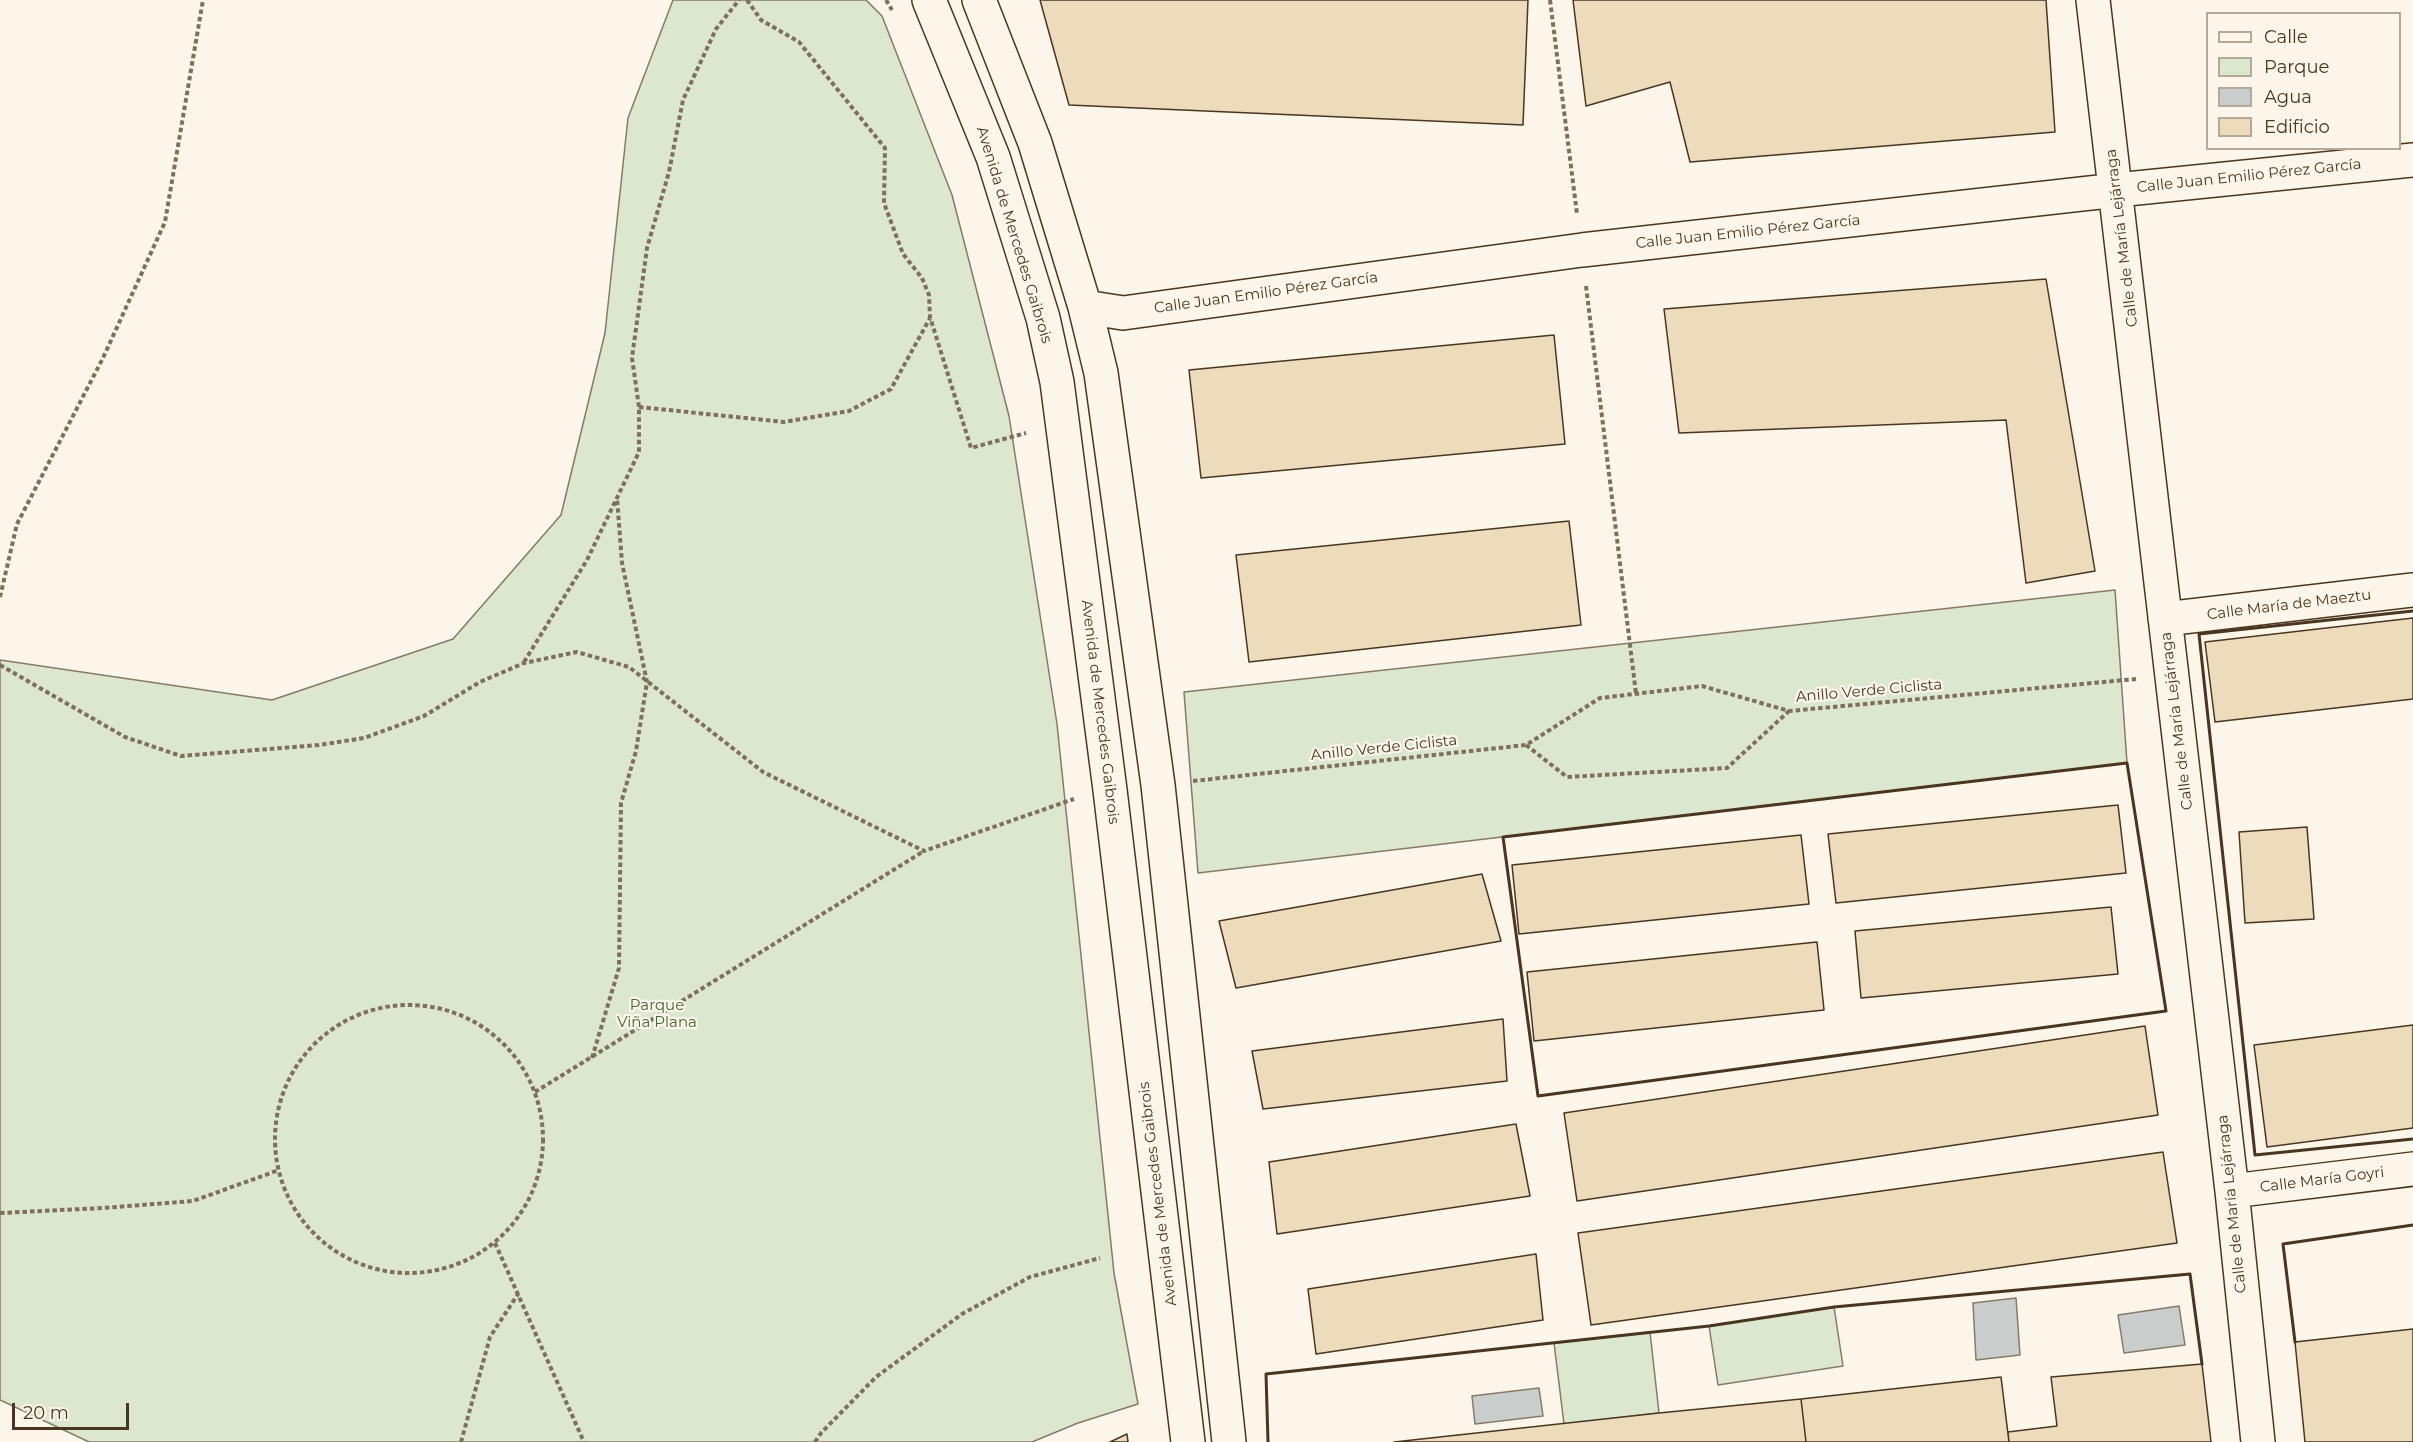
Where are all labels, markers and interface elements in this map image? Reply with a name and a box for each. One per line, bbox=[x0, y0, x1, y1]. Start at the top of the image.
legend bbox=[2206, 12, 2401, 150]
text: Calle bbox=[2264, 26, 2308, 48]
text: Parque bbox=[2264, 56, 2329, 78]
text: Agua bbox=[2264, 86, 2312, 108]
text: Edificio bbox=[2264, 116, 2330, 138]
street label: Avenida de Mercedes Gaibrois bbox=[972, 124, 1056, 346]
street label: Calle de María Lejárraga bbox=[2102, 148, 2142, 328]
street label: Calle Juan Emilio Pérez García bbox=[2136, 155, 2362, 197]
street label: Calle Juan Emilio Pérez García bbox=[1635, 211, 1861, 253]
street label: Calle Juan Emilio Pérez García bbox=[1153, 268, 1379, 318]
street label: Calle María de Maeztu bbox=[2206, 586, 2372, 624]
street label: Avenida de Mercedes Gaibrois bbox=[1077, 599, 1123, 825]
street label: Calle de María Lejárraga bbox=[2157, 631, 2197, 811]
street label: Anillo Verde Ciclista bbox=[1795, 676, 1943, 706]
street label: Anillo Verde Ciclista bbox=[1310, 731, 1458, 765]
park label: Parque Viña Plana bbox=[617, 997, 697, 1032]
street label: Avenida de Mercedes Gaibrois bbox=[1135, 1081, 1181, 1307]
street label: Calle de María Lejárraga bbox=[2214, 1114, 2250, 1294]
street label: Calle María Goyri bbox=[2259, 1163, 2385, 1197]
scale bar bbox=[15, 1391, 132, 1429]
text: 20 m bbox=[23, 1402, 69, 1424]

